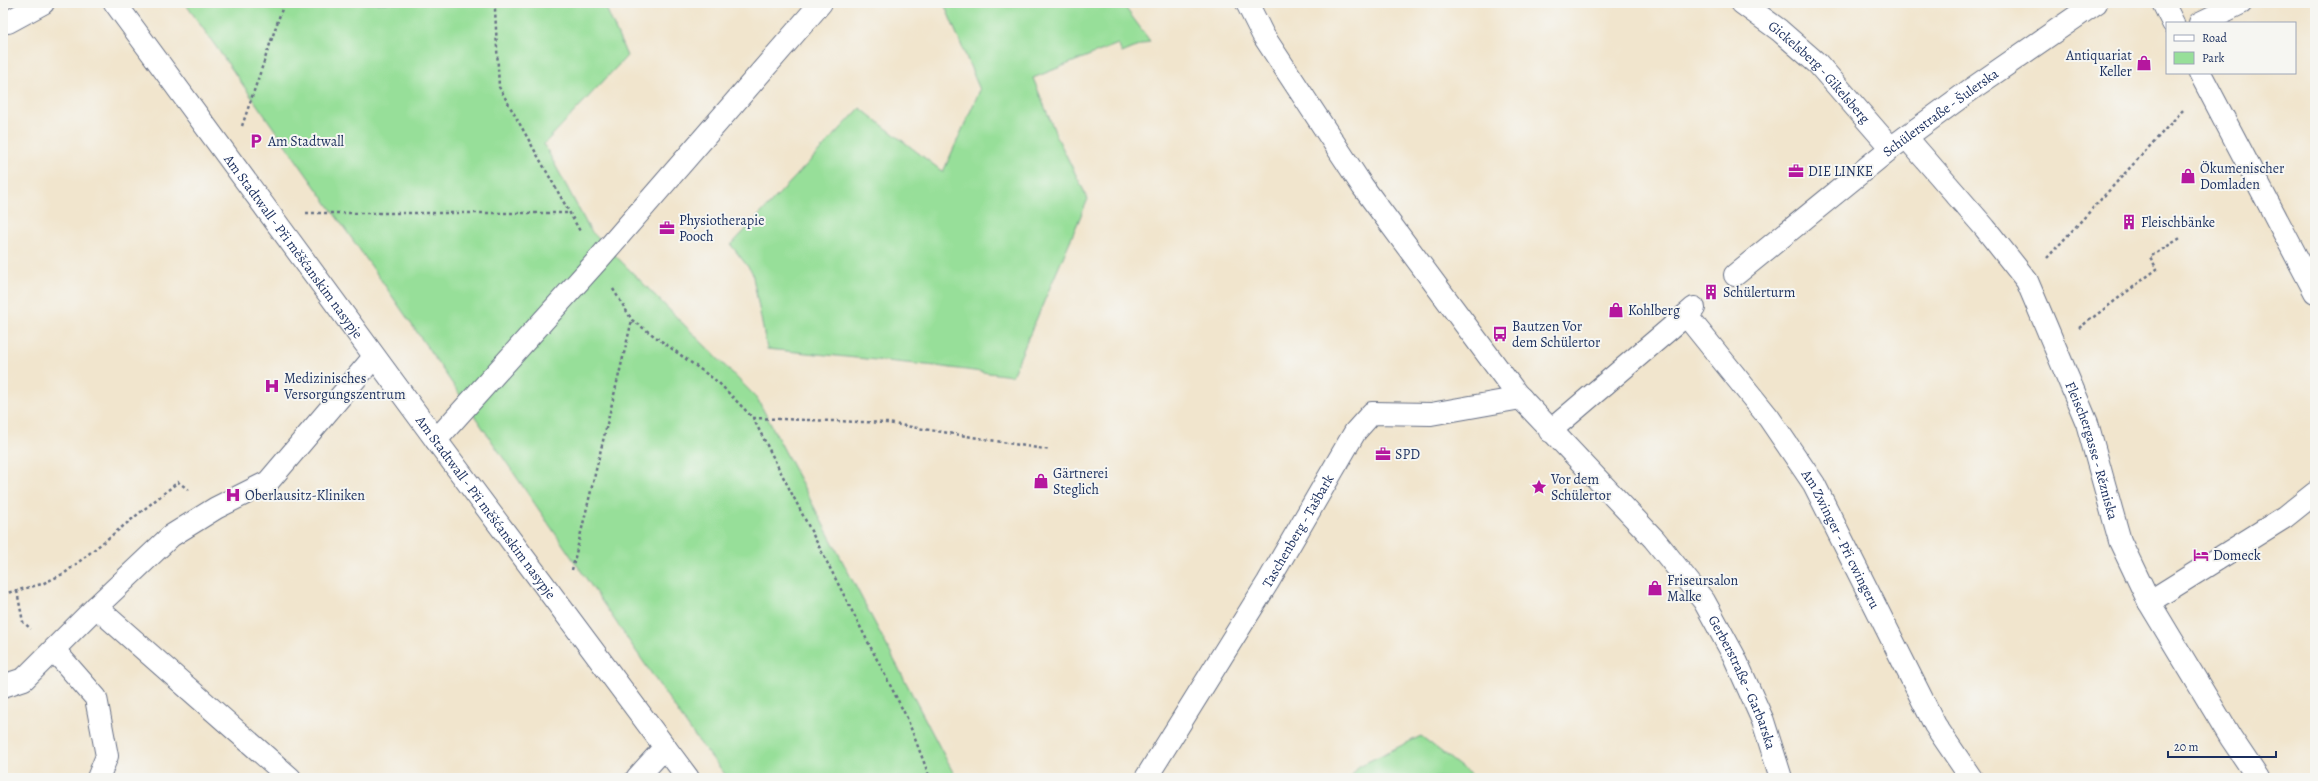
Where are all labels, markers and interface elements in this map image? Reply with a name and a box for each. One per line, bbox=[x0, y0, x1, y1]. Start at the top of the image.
street label: Gickelsberg - Gikelsberg bbox=[1764, 16, 1874, 127]
legend bbox=[2166, 22, 2296, 74]
text: Road bbox=[2202, 30, 2228, 46]
place label: Antiquariat Keller bbox=[2065, 46, 2133, 81]
text: Park bbox=[2202, 50, 2225, 66]
shop icon: Antiquariat Keller bbox=[2135, 54, 2153, 72]
street label: Schülerstraße - Šulerska bbox=[1879, 64, 2003, 161]
parking icon: Am Stadtwall bbox=[247, 132, 265, 150]
place label: Am Stadtwall bbox=[267, 132, 345, 151]
street label: Am Stadtwall - Při měšćanskim nasypje bbox=[219, 150, 367, 343]
place label: Ökumenischer Domladen bbox=[2200, 159, 2285, 194]
office icon: DIE LINKE bbox=[1787, 162, 1805, 180]
place label: DIE LINKE bbox=[1808, 162, 1873, 181]
shop icon: Ökumenischer Domladen bbox=[2179, 167, 2197, 185]
place label: Physiotherapie Pooch bbox=[679, 211, 764, 246]
building icon: Fleischbänke bbox=[2120, 213, 2138, 231]
place label: Fleischbänke bbox=[2141, 213, 2215, 232]
office icon: Physiotherapie Pooch bbox=[658, 219, 676, 237]
building icon: Schülerturm bbox=[1702, 283, 1720, 301]
place label: Schülerturm bbox=[1723, 283, 1796, 302]
shop icon: Kohlberg bbox=[1607, 301, 1625, 319]
place label: Kohlberg bbox=[1628, 301, 1680, 320]
place label: Bautzen Vor dem Schülertor bbox=[1512, 317, 1601, 352]
bus stop icon: Bautzen Vor dem Schülertor bbox=[1491, 325, 1509, 343]
place label: Medizinisches Versorgungszentrum bbox=[283, 369, 406, 404]
hospital icon: Medizinisches Versorgungszentrum bbox=[263, 377, 281, 395]
street label: Fleischergasse - Rězniska bbox=[2061, 379, 2123, 522]
street label: Am Stadtwall - Při měšćanskim nasypje bbox=[411, 411, 560, 603]
office icon: SPD bbox=[1374, 445, 1392, 463]
place label: SPD bbox=[1395, 445, 1420, 464]
place label: Gärtnerei Steglich bbox=[1053, 464, 1108, 499]
street label: Am Zwinger - Při cwingeru bbox=[1796, 465, 1884, 612]
place label: Vor dem Schülertor bbox=[1550, 470, 1612, 505]
street label: Taschenberg - Tašbark bbox=[1258, 471, 1338, 591]
shop icon: Gärtnerei Steglich bbox=[1032, 472, 1050, 490]
place icon: Vor dem Schülertor bbox=[1530, 478, 1548, 496]
hospital icon: Oberlausitz-Kliniken bbox=[224, 486, 242, 504]
place label: Oberlausitz-Kliniken bbox=[245, 486, 365, 505]
hotel icon: Domeck bbox=[2192, 546, 2210, 564]
place label: Domeck bbox=[2213, 546, 2261, 565]
place label: Friseursalon Malke bbox=[1667, 571, 1739, 606]
shop icon: Friseursalon Malke bbox=[1646, 579, 1664, 597]
street label: Gerberstraße - Garbarska bbox=[1704, 612, 1780, 752]
scale bar bbox=[2168, 733, 2276, 759]
text: 20 m bbox=[2174, 739, 2198, 755]

